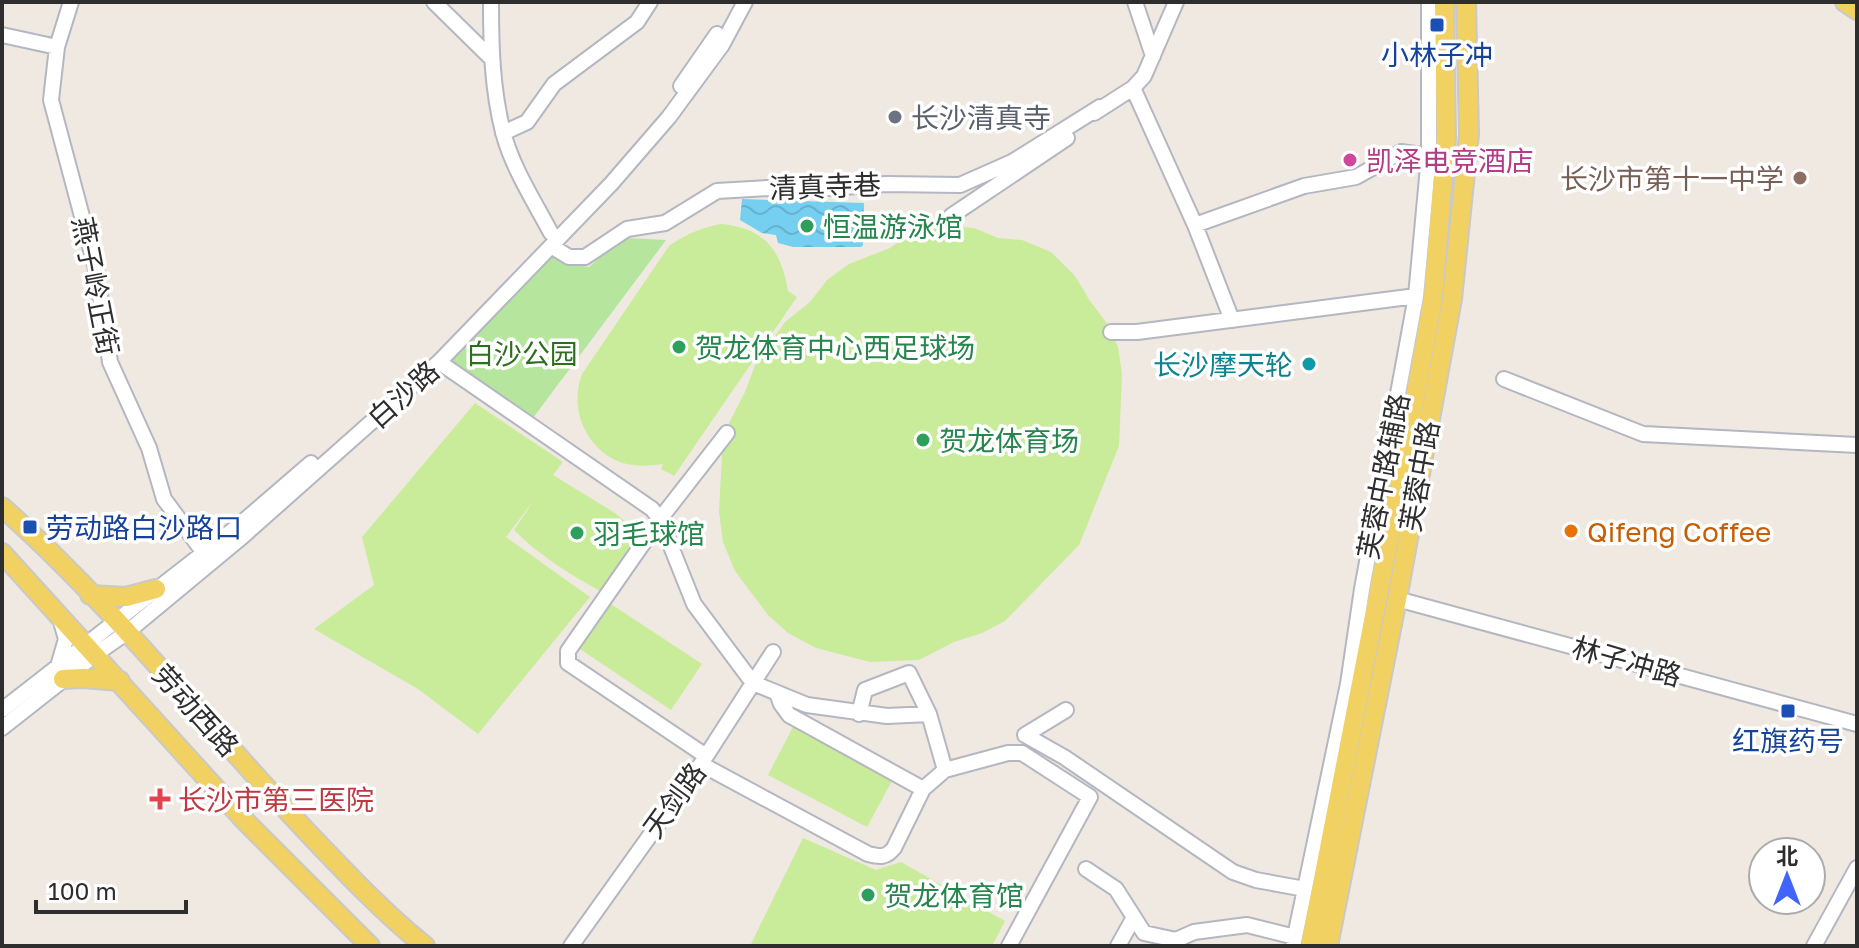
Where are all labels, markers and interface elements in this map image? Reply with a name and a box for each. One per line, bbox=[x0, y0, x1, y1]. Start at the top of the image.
marker: 小林子冲 bbox=[1428, 16, 1446, 34]
place label: 小林子冲 bbox=[1381, 38, 1493, 71]
place label: 长沙清真寺 bbox=[911, 101, 1051, 134]
marker: 长沙清真寺 bbox=[886, 108, 904, 126]
place label: 凯泽电竞酒店 bbox=[1366, 144, 1534, 177]
marker: 凯泽电竞酒店 bbox=[1341, 151, 1359, 169]
place label: 长沙市第十一中学 bbox=[1560, 162, 1784, 195]
street label: 清真寺巷 bbox=[768, 168, 882, 204]
marker: 长沙市第十一中学 bbox=[1791, 169, 1809, 187]
place label: 恒温游泳馆 bbox=[823, 210, 963, 243]
street label: 燕子岭正街 bbox=[66, 214, 126, 358]
marker: 恒温游泳馆 bbox=[798, 217, 816, 235]
place label: 贺龙体育中心西足球场 bbox=[695, 331, 975, 364]
park label: 白沙公园 bbox=[466, 337, 578, 370]
marker: 贺龙体育中心西足球场 bbox=[670, 338, 688, 356]
place label: 长沙摩天轮 bbox=[1153, 348, 1293, 381]
street label: 白沙路 bbox=[361, 354, 445, 434]
marker: 长沙摩天轮 bbox=[1300, 355, 1318, 373]
street label: 芙蓉中路辅路 bbox=[1351, 390, 1415, 562]
street label: 芙蓉中路 bbox=[1393, 418, 1445, 534]
place label: 贺龙体育场 bbox=[939, 424, 1079, 457]
marker: 贺龙体育场 bbox=[914, 431, 932, 449]
place label: 劳动路白沙路口 bbox=[46, 511, 242, 544]
place label: Qifeng Coffee bbox=[1587, 515, 1771, 548]
place label: 羽毛球馆 bbox=[593, 517, 705, 550]
marker: 劳动路白沙路口 bbox=[21, 518, 39, 536]
marker: Qifeng Coffee bbox=[1562, 522, 1580, 540]
marker: 羽毛球馆 bbox=[568, 524, 586, 542]
street label: 林子冲路 bbox=[1569, 630, 1685, 692]
street label: 劳动西路 bbox=[146, 657, 246, 763]
marker: 红旗药号 bbox=[1779, 702, 1797, 720]
place label: 红旗药号 bbox=[1732, 724, 1844, 757]
street label: 天剑路 bbox=[636, 756, 712, 844]
place label: 长沙市第三医院 bbox=[178, 783, 374, 816]
marker: 长沙市第三医院 bbox=[149, 788, 171, 810]
north arrow bbox=[1747, 836, 1827, 916]
text: 北 bbox=[1776, 842, 1798, 869]
scale bar bbox=[36, 864, 186, 914]
text: 100 m bbox=[48, 876, 117, 905]
place label: 贺龙体育馆 bbox=[884, 879, 1024, 912]
marker: 贺龙体育馆 bbox=[859, 886, 877, 904]

